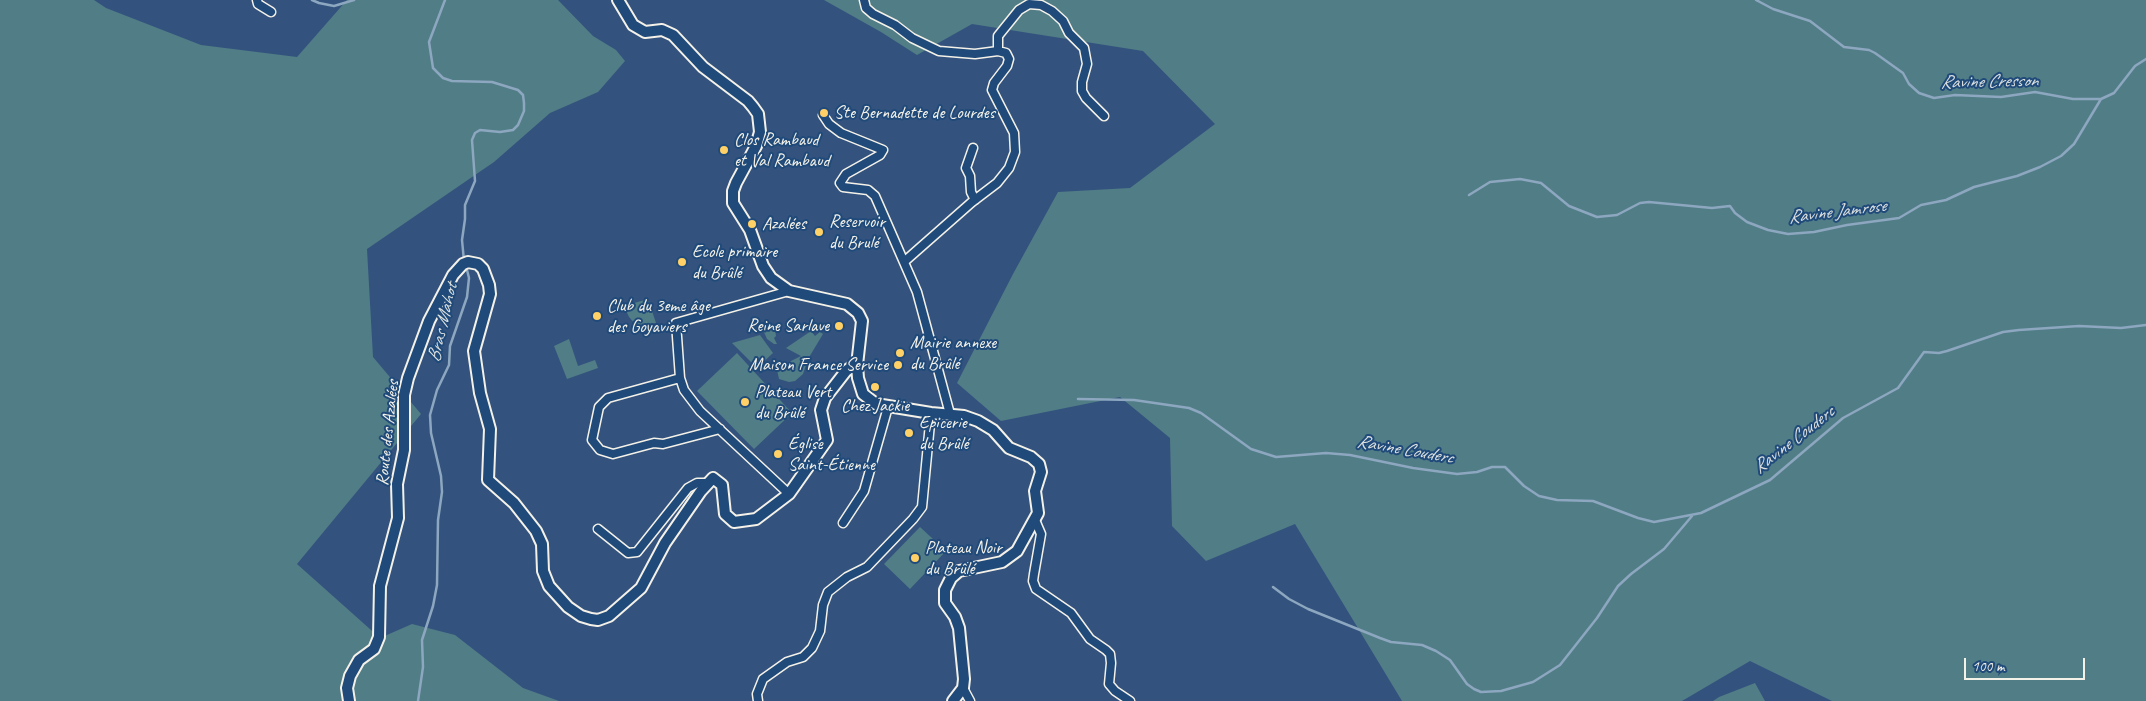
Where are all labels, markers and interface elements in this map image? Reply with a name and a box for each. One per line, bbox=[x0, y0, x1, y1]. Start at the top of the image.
water label: Ravine Cresson bbox=[1940, 70, 2038, 94]
place label: Ste Bernadette de Lourdes bbox=[834, 102, 995, 124]
marker: Ste Bernadette de Lourdes bbox=[818, 107, 830, 119]
place label: Clos Rambaud et Val Rambaud bbox=[734, 129, 830, 172]
marker: Clos Rambaud et Val Rambaud bbox=[718, 144, 730, 156]
water label: Ravine Jamrose bbox=[1787, 195, 1887, 229]
place label: Reservoir du Brulé bbox=[829, 211, 885, 253]
place label: Azalées bbox=[762, 213, 806, 235]
marker: Azalées bbox=[746, 218, 758, 230]
marker: Reservoir du Brulé bbox=[813, 226, 825, 238]
place label: Ecole primaire du Brûlé bbox=[692, 241, 777, 284]
marker: Ecole primaire du Brûlé bbox=[676, 256, 688, 268]
water label: Bras Mahot bbox=[423, 282, 463, 364]
place label: Club du 3eme âge des Goyaviers bbox=[607, 295, 710, 338]
marker: Club du 3eme âge des Goyaviers bbox=[591, 310, 603, 322]
place label: Reine Sarlave bbox=[747, 315, 829, 337]
marker: Reine Sarlave bbox=[833, 320, 845, 332]
place label: Mairie annexe du Brûlé bbox=[910, 332, 996, 374]
marker: Mairie annexe du Brûlé bbox=[894, 347, 906, 359]
place label: Maison France Service bbox=[749, 354, 888, 376]
marker: Maison France Service bbox=[892, 359, 904, 371]
street label: Route des Azalées bbox=[372, 379, 404, 487]
place label: Plateau Vert du Brûlé bbox=[755, 381, 831, 424]
marker: Chez Jackie bbox=[869, 381, 881, 393]
place label: Chez Jackie bbox=[841, 395, 909, 417]
marker: Plateau Vert du Brûlé bbox=[739, 396, 751, 408]
water label: Ravine Couderc bbox=[1749, 401, 1839, 479]
place label: Epicerie du Brûlé bbox=[919, 412, 968, 454]
marker: Epicerie du Brûlé bbox=[903, 427, 915, 439]
water label: Ravine Couderc bbox=[1355, 430, 1455, 470]
place label: Église Saint-Étienne bbox=[788, 433, 875, 476]
marker: Église Saint-Étienne bbox=[772, 448, 784, 460]
place label: Plateau Noir du Brûlé bbox=[925, 537, 1002, 580]
marker: Plateau Noir du Brûlé bbox=[909, 552, 921, 564]
scale bar bbox=[1966, 648, 2087, 680]
text: 100 m bbox=[1972, 657, 2004, 676]

